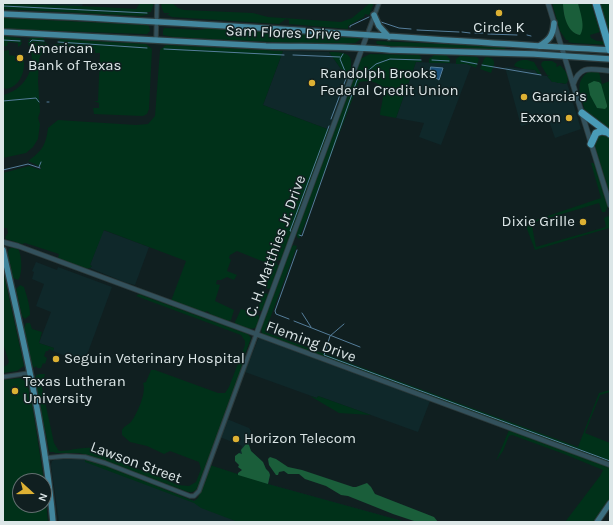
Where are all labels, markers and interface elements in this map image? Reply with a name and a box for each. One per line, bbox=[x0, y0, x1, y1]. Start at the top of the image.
marker: Circle K bbox=[494, 8, 504, 18]
place label: Circle K bbox=[473, 19, 525, 37]
street label: Sam Flores Drive bbox=[225, 22, 341, 44]
place label: American Bank of Texas bbox=[28, 40, 121, 75]
marker: American Bank of Texas bbox=[15, 53, 25, 63]
place label: Randolph Brooks Federal Credit Union bbox=[320, 65, 459, 100]
marker: Randolph Brooks Federal Credit Union bbox=[307, 78, 317, 88]
place label: Garcia’s bbox=[532, 88, 587, 106]
marker: Garcia’s bbox=[519, 92, 529, 102]
place label: Exxon bbox=[520, 109, 561, 127]
marker: Exxon bbox=[564, 113, 574, 123]
street label: C. H. Matthies Jr. Drive bbox=[242, 173, 310, 319]
place label: Dixie Grille bbox=[502, 213, 575, 231]
marker: Dixie Grille bbox=[578, 217, 588, 227]
street label: Fleming Drive bbox=[264, 317, 358, 367]
place label: Seguin Veterinary Hospital bbox=[64, 350, 245, 368]
marker: Seguin Veterinary Hospital bbox=[51, 354, 61, 364]
place label: Texas Lutheran University bbox=[23, 373, 126, 408]
marker: Texas Lutheran University bbox=[10, 386, 20, 396]
place label: Horizon Telecom bbox=[244, 430, 356, 448]
marker: Horizon Telecom bbox=[231, 434, 241, 444]
street label: Lawson Street bbox=[88, 438, 184, 488]
north arrow bbox=[12, 473, 52, 513]
text: N bbox=[35, 491, 50, 503]

